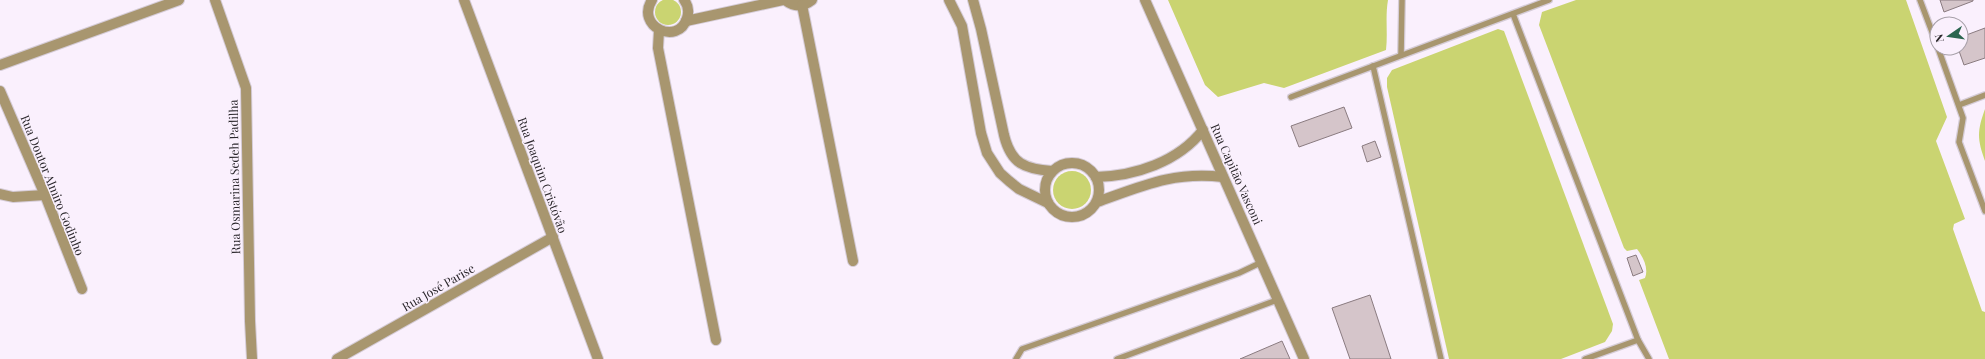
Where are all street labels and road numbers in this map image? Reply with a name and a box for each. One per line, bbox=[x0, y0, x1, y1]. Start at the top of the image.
street label: Rua Osmarina Sedeh Padilha bbox=[225, 99, 243, 255]
street label: Rua Doutor Almiro Godinho bbox=[17, 112, 89, 258]
street label: Rua Joaquim Cristóvão bbox=[515, 115, 572, 236]
street label: Rua Capitão Vasconi bbox=[1208, 121, 1267, 227]
street label: Rua José Parise bbox=[399, 260, 477, 314]

